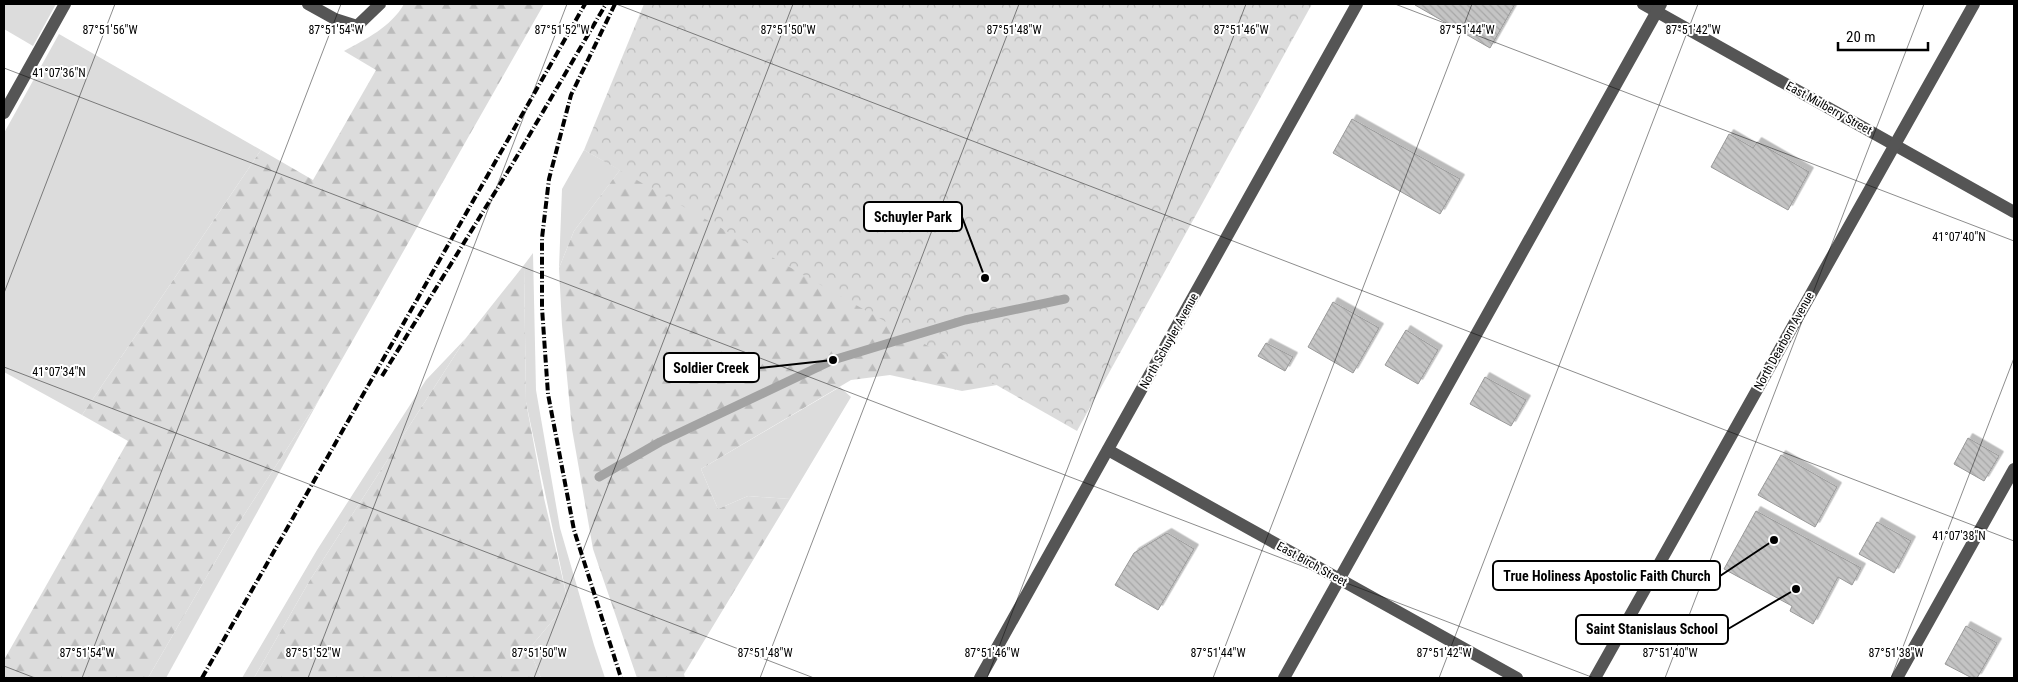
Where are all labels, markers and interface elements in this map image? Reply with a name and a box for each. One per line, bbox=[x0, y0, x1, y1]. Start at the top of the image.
scale bar bbox=[1838, 20, 1928, 52]
text: 87°51'56"W bbox=[82, 23, 138, 37]
text: 87°51'54"W bbox=[308, 23, 364, 37]
text: 87°51'52"W bbox=[534, 23, 590, 37]
text: 87°51'50"W bbox=[760, 23, 816, 37]
text: 87°51'48"W bbox=[986, 23, 1042, 37]
text: 87°51'46"W bbox=[1213, 23, 1269, 37]
text: 87°51'44"W bbox=[1439, 23, 1495, 37]
text: 87°51'42"W bbox=[1665, 23, 1721, 37]
text: 20 m bbox=[1846, 28, 1876, 46]
text: 41°07'36"N bbox=[32, 66, 86, 80]
street label: East Mulberry Street bbox=[1784, 79, 1875, 138]
callout: Schuyler Park bbox=[864, 202, 962, 231]
text: Schuyler Park bbox=[874, 209, 952, 225]
text: 41°07'40"N bbox=[1932, 230, 1986, 244]
street label: North Dearborn Avenue bbox=[1751, 289, 1817, 393]
street label: North Schuyler Avenue bbox=[1137, 290, 1201, 391]
callout: Soldier Creek bbox=[664, 353, 759, 382]
text: Soldier Creek bbox=[673, 360, 749, 376]
text: 41°07'34"N bbox=[32, 365, 86, 379]
text: 41°07'38"N bbox=[1932, 529, 1986, 543]
street label: East Birch Street bbox=[1274, 539, 1350, 589]
callout: True Holiness Apostolic Faith Church bbox=[1493, 561, 1720, 590]
text: True Holiness Apostolic Faith Church bbox=[1503, 568, 1711, 584]
callout: Saint Stanislaus School bbox=[1576, 615, 1728, 644]
text: Saint Stanislaus School bbox=[1586, 621, 1718, 637]
text: 87°51'54"W bbox=[59, 646, 115, 660]
text: 87°51'52"W bbox=[285, 646, 341, 660]
text: 87°51'50"W bbox=[511, 646, 567, 660]
text: 87°51'48"W bbox=[737, 646, 793, 660]
text: 87°51'46"W bbox=[964, 646, 1020, 660]
text: 87°51'44"W bbox=[1190, 646, 1246, 660]
text: 87°51'42"W bbox=[1416, 646, 1472, 660]
text: 87°51'40"W bbox=[1642, 646, 1698, 660]
text: 87°51'38"W bbox=[1868, 646, 1924, 660]

